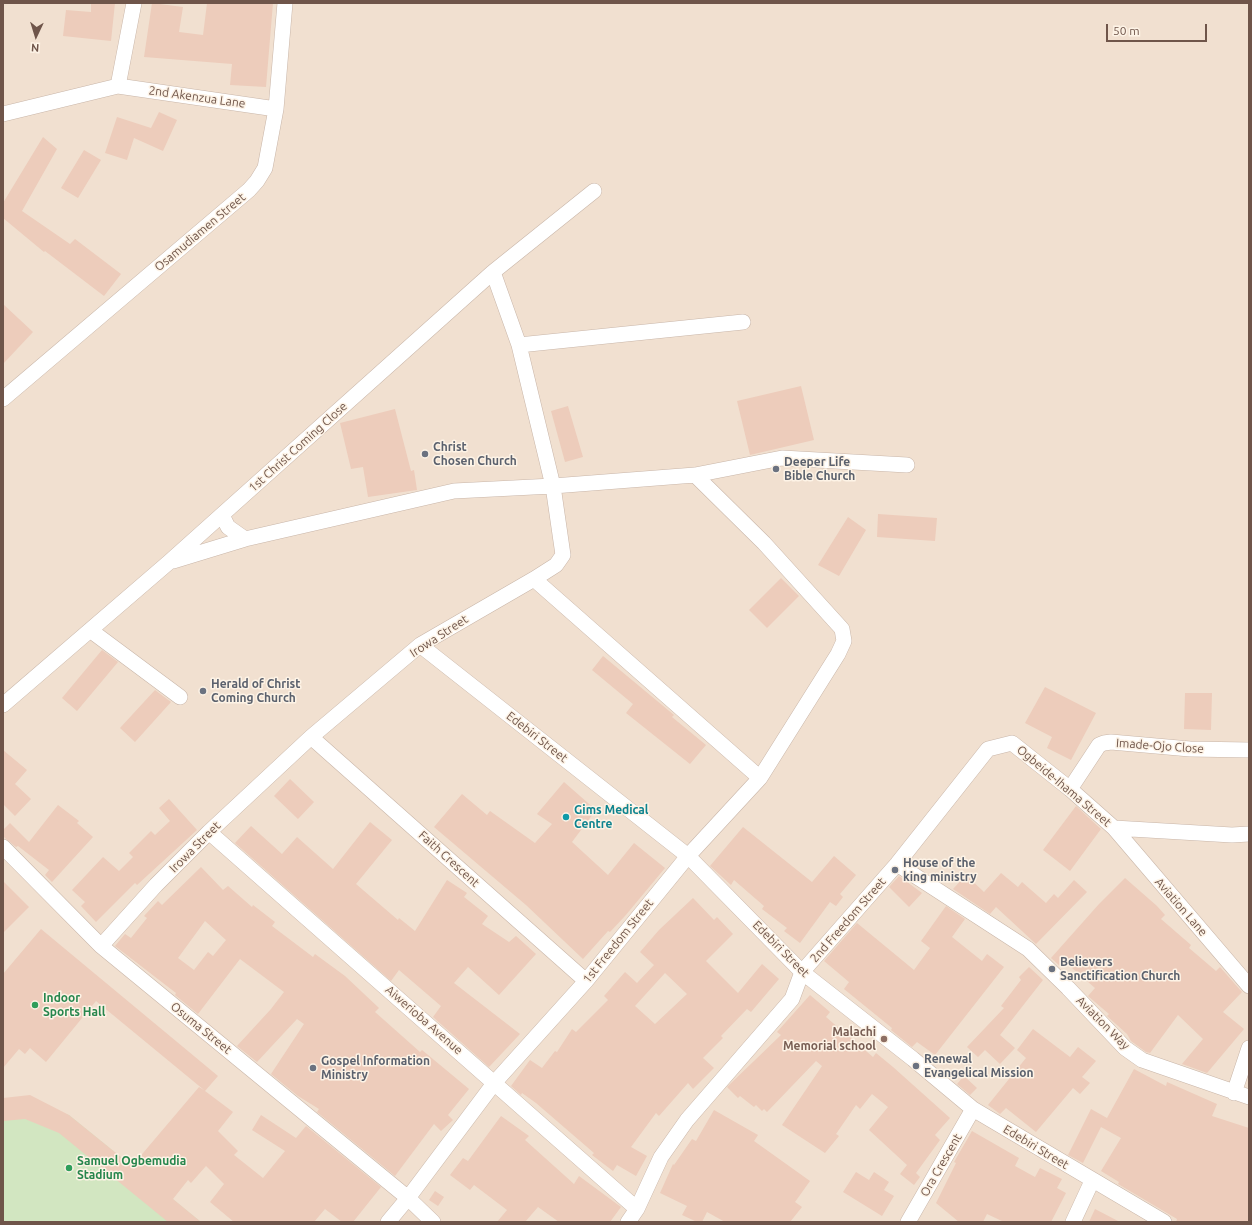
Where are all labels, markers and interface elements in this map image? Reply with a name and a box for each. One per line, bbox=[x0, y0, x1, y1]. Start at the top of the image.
north arrow bbox=[16, 16, 56, 56]
scale bar bbox=[1108, 16, 1209, 42]
text: 50 m bbox=[1113, 24, 1140, 37]
text: N bbox=[31, 42, 40, 54]
street label: 2nd Akenzua Lane bbox=[148, 83, 246, 111]
street label: Osamudiamen Street bbox=[152, 190, 248, 274]
street label: 1st Christ Coming Close bbox=[246, 399, 350, 495]
place label: Christ Chosen Church bbox=[433, 440, 517, 468]
marker: Christ Chosen Church bbox=[420, 449, 430, 459]
place label: Deeper Life Bible Church bbox=[784, 455, 855, 483]
marker: Deeper Life Bible Church bbox=[771, 464, 781, 474]
street label: Irowa Street bbox=[407, 612, 471, 660]
place label: Herald of Christ Coming Church bbox=[211, 677, 300, 705]
marker: Herald of Christ Coming Church bbox=[198, 686, 208, 696]
street label: Edebiri Street bbox=[503, 709, 571, 765]
street label: Imade-Ojo Close bbox=[1116, 736, 1204, 756]
street label: Ogbeide-Ihama Street bbox=[1014, 742, 1114, 830]
place label: Gims Medical Centre bbox=[574, 803, 648, 831]
marker: Gims Medical Centre bbox=[561, 812, 571, 822]
street label: Irowa Street bbox=[166, 818, 224, 876]
street label: Faith Crescent bbox=[416, 828, 482, 890]
place label: House of the king ministry bbox=[903, 856, 977, 884]
marker: House of the king ministry bbox=[890, 865, 900, 875]
street label: 2nd Freedom Street bbox=[807, 875, 889, 965]
street label: Aviation Lane bbox=[1152, 875, 1210, 939]
street label: 1st Freedom Street bbox=[580, 896, 656, 986]
street label: Edebiri Street bbox=[750, 918, 812, 980]
place label: Believers Sanctification Church bbox=[1060, 955, 1180, 983]
marker: Believers Sanctification Church bbox=[1047, 964, 1057, 974]
street label: Aiwerioba Avenue bbox=[382, 983, 466, 1057]
place label: Indoor Sports Hall bbox=[43, 991, 105, 1019]
street label: Aviation Way bbox=[1073, 993, 1133, 1053]
street label: Osuma Street bbox=[168, 999, 234, 1057]
marker: Indoor Sports Hall bbox=[30, 1000, 40, 1010]
place label: Malachi Memorial school bbox=[783, 1025, 876, 1053]
marker: Malachi Memorial school bbox=[879, 1034, 889, 1044]
place label: Renewal Evangelical Mission bbox=[924, 1052, 1033, 1080]
place label: Gospel Information Ministry bbox=[321, 1054, 430, 1082]
marker: Renewal Evangelical Mission bbox=[911, 1061, 921, 1071]
marker: Gospel Information Ministry bbox=[308, 1063, 318, 1073]
street label: Edebiri Street bbox=[1001, 1122, 1071, 1172]
street label: Ora Crescent bbox=[917, 1131, 965, 1199]
place label: Samuel Ogbemudia Stadium bbox=[77, 1154, 186, 1182]
marker: Samuel Ogbemudia Stadium bbox=[64, 1163, 74, 1173]

